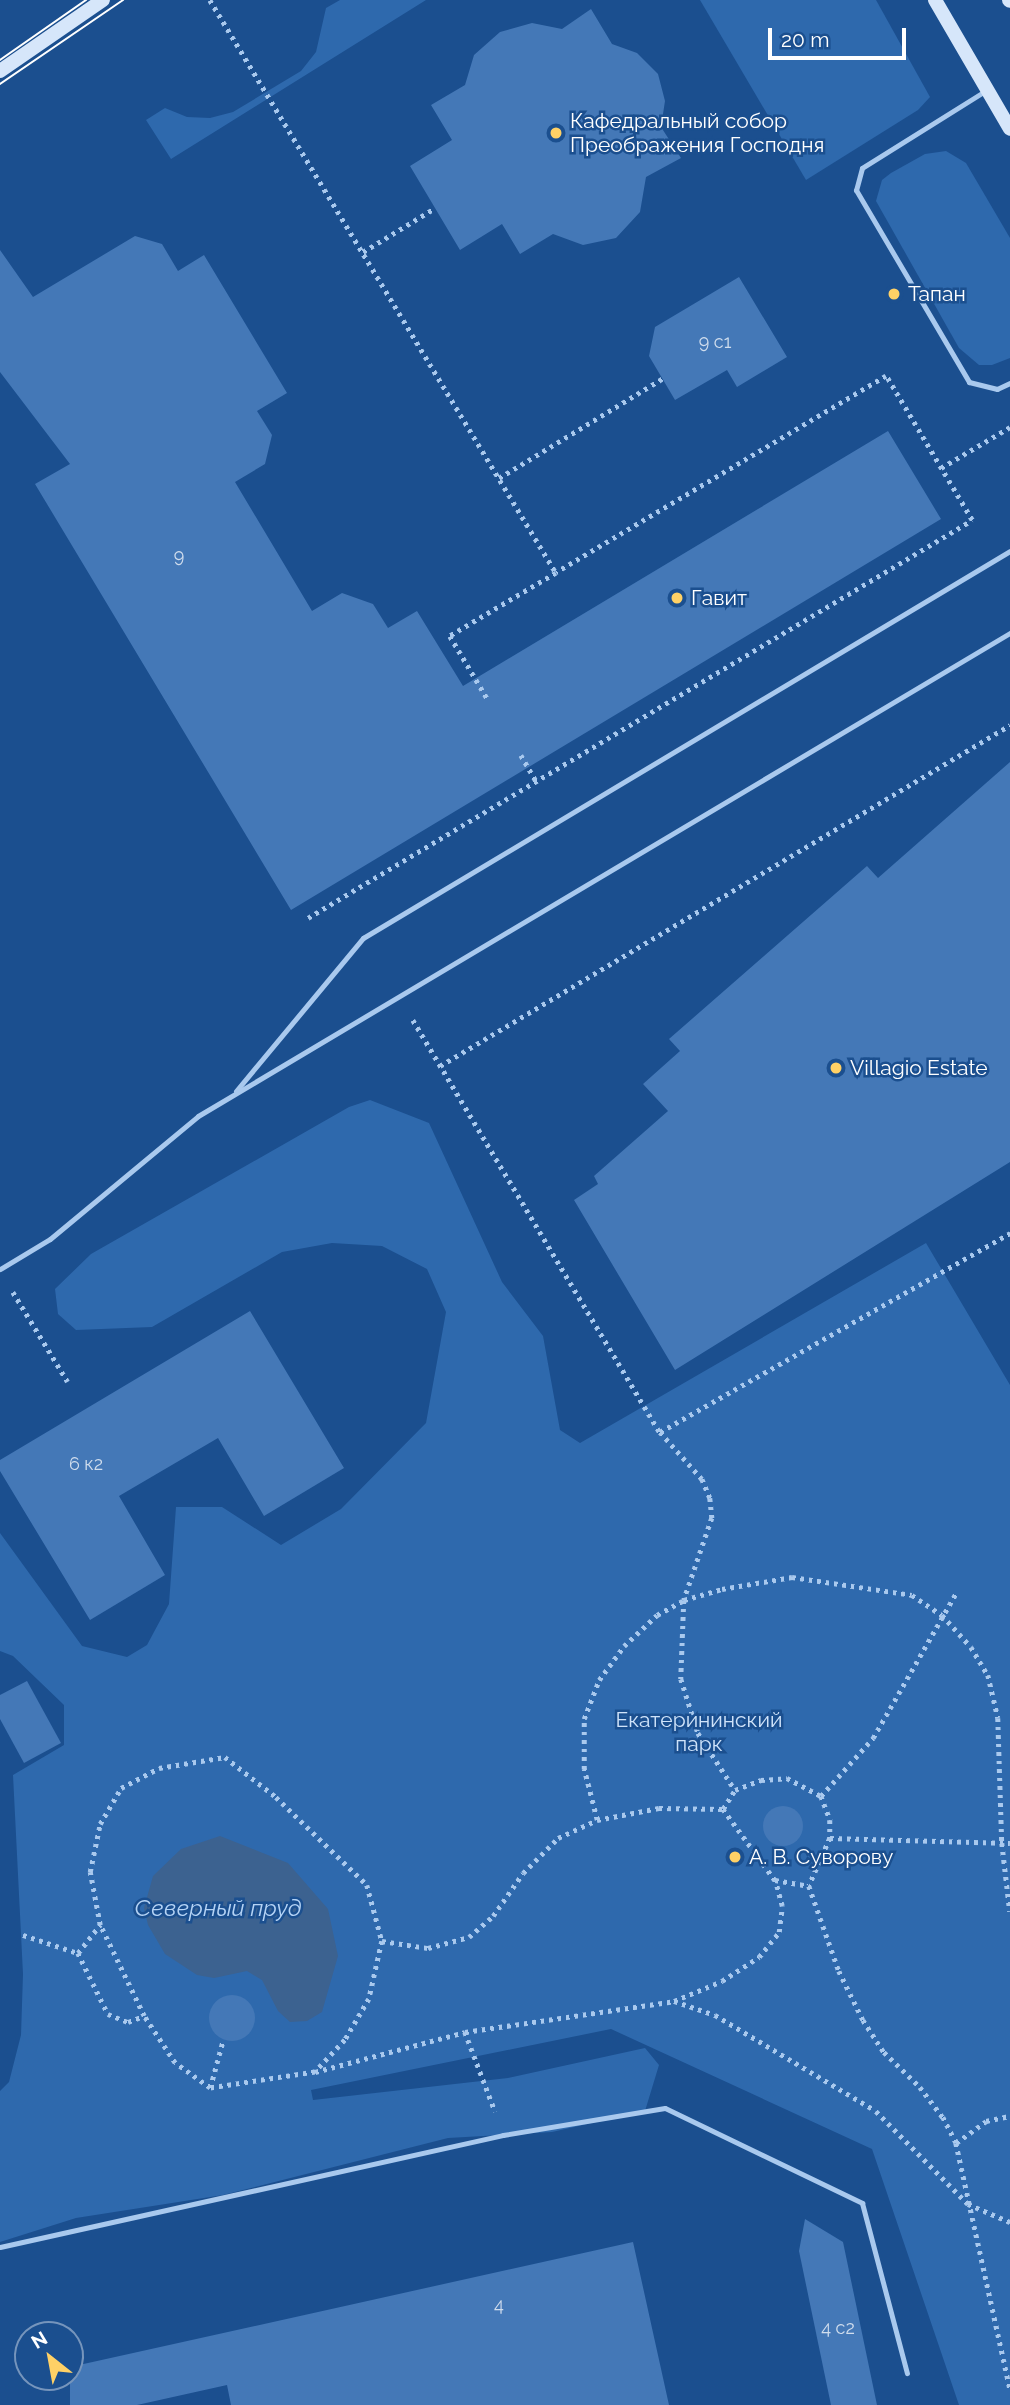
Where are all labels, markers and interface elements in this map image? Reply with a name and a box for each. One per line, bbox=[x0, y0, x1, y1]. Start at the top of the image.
scale bar bbox=[772, 14, 910, 58]
text: 20 m bbox=[781, 27, 829, 52]
place label: Кафедральный собор Преображения Господня bbox=[570, 108, 824, 158]
marker: Кафедральный собор Преображения Господня bbox=[548, 125, 564, 141]
place label: Тапан bbox=[908, 281, 966, 307]
marker: Тапан bbox=[886, 286, 902, 302]
house number: 9 c1 bbox=[699, 331, 731, 353]
house number: 9 bbox=[174, 545, 184, 567]
place label: Гавит bbox=[691, 585, 747, 611]
marker: Гавит bbox=[669, 590, 685, 606]
place label: Villagio Estate bbox=[850, 1055, 988, 1081]
marker: Villagio Estate bbox=[828, 1060, 844, 1076]
house number: 6 к2 bbox=[69, 1453, 103, 1475]
park label: Екатерининский парк bbox=[616, 1707, 782, 1757]
place label: А. В. Суворову bbox=[749, 1844, 893, 1870]
marker: А. В. Суворову bbox=[727, 1849, 743, 1865]
water label: Северный пруд bbox=[135, 1894, 301, 1922]
house number: 4 bbox=[494, 2294, 504, 2316]
house number: 4 с2 bbox=[821, 2317, 855, 2339]
north arrow bbox=[14, 2321, 84, 2391]
text: N bbox=[27, 2327, 51, 2353]

